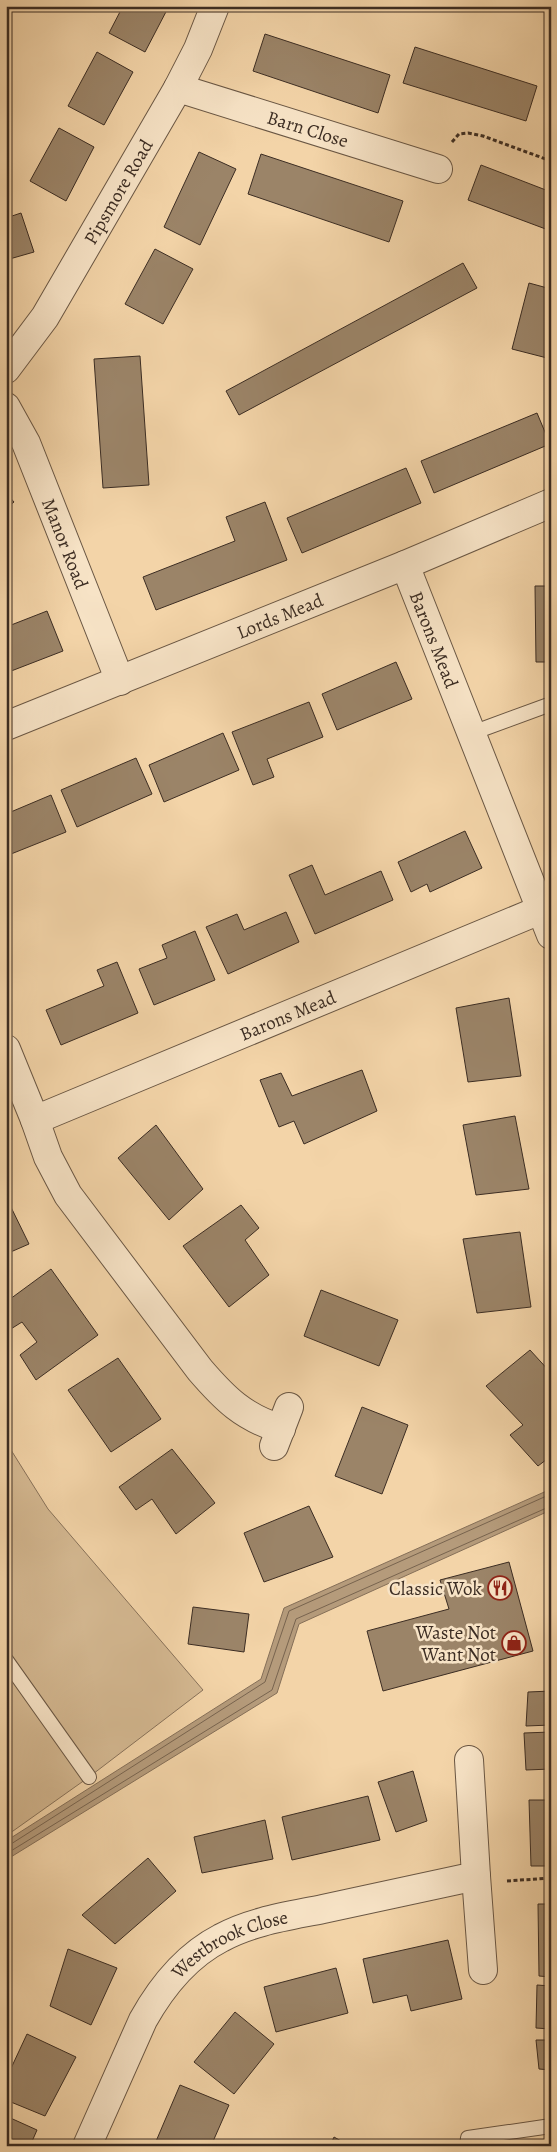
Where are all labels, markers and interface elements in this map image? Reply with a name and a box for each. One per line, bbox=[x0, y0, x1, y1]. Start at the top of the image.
street label: Barn Close bbox=[264, 105, 351, 154]
street label: Pipsmore Road bbox=[78, 134, 160, 249]
street label: Manor Road bbox=[35, 495, 95, 593]
street label: Lords Mead bbox=[233, 587, 328, 646]
street label: Barons Mead bbox=[403, 588, 465, 693]
street label: Barons Mead bbox=[236, 984, 341, 1048]
restaurant icon: Classic Wok bbox=[487, 1575, 513, 1601]
place label: Classic Wok bbox=[389, 1576, 483, 1602]
place label: Waste Not Want Not bbox=[415, 1620, 496, 1668]
shop icon: Waste Not Want Not bbox=[501, 1630, 527, 1656]
street label: Westbrook Close bbox=[165, 1904, 290, 1985]

